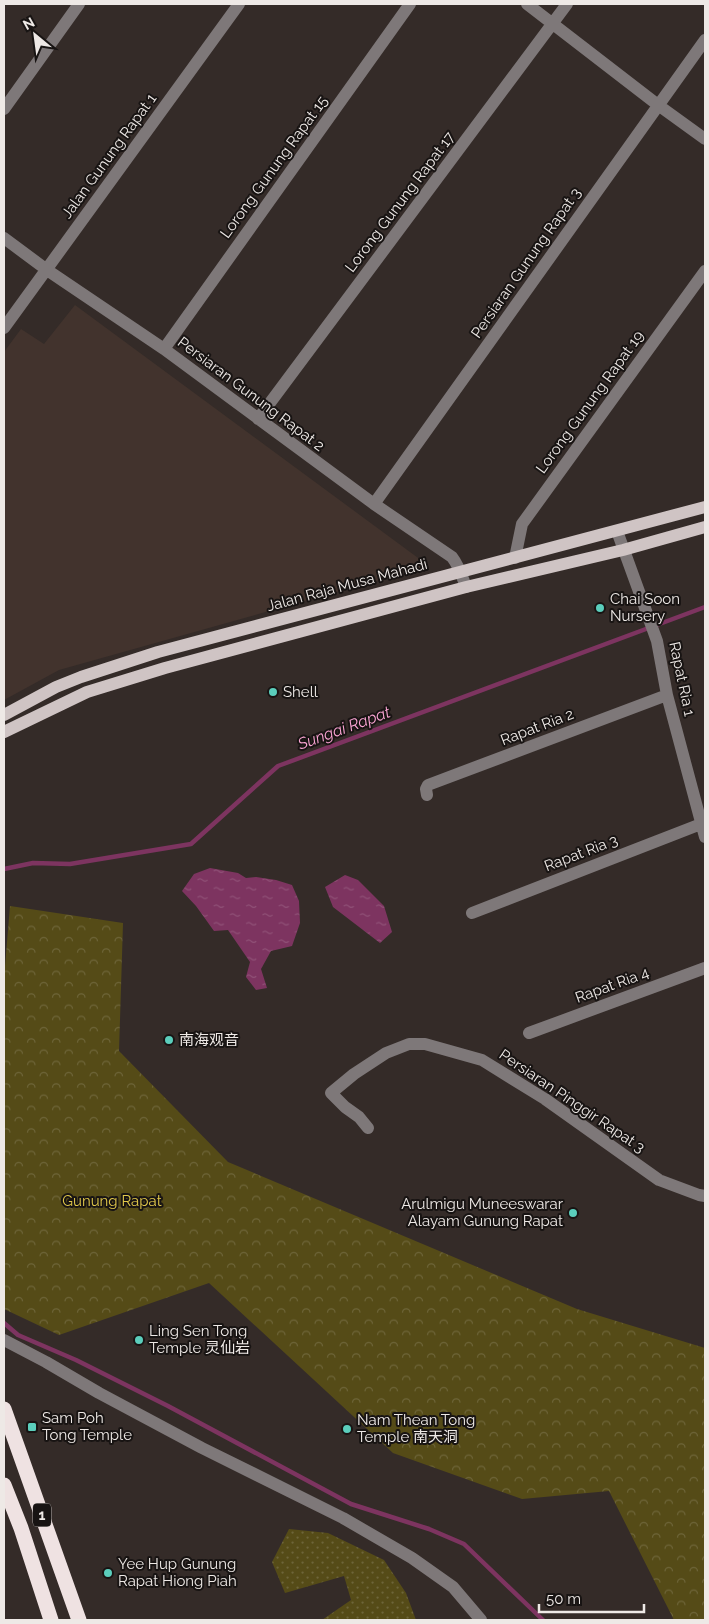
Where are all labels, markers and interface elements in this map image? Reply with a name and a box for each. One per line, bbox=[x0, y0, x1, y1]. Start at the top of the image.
north arrow bbox=[10, 10, 60, 60]
text: N bbox=[20, 14, 37, 33]
street label: Jalan Gunung Rapat 1 bbox=[58, 90, 161, 222]
street label: Lorong Gunung Rapat 15 bbox=[216, 92, 332, 242]
street label: Lorong Gunung Rapat 17 bbox=[341, 128, 459, 276]
street label: Persiaran Gunung Rapat 3 bbox=[467, 184, 585, 342]
street label: Lorong Gunung Rapat 19 bbox=[532, 327, 648, 477]
street label: Persiaran Gunung Rapat 2 bbox=[174, 333, 328, 455]
street label: Jalan Raja Musa Mahadi bbox=[265, 555, 429, 615]
place label: Chai Soon Nursery bbox=[610, 590, 680, 625]
marker: Chai Soon Nursery bbox=[594, 602, 606, 614]
street label: Rapat Ria 1 bbox=[665, 640, 699, 718]
place label: Shell bbox=[283, 683, 319, 701]
marker: Shell bbox=[267, 686, 279, 698]
water label: Sungai Rapat bbox=[294, 702, 394, 754]
street label: Rapat Ria 2 bbox=[498, 705, 576, 749]
street label: Rapat Ria 3 bbox=[542, 831, 620, 875]
street label: Rapat Ria 4 bbox=[573, 963, 651, 1007]
place label: 南海观音 bbox=[179, 1031, 239, 1049]
marker: 南海观音 bbox=[163, 1034, 175, 1046]
street label: Persiaran Pinggir Rapat 3 bbox=[496, 1045, 648, 1157]
park label: Gunung Rapat bbox=[62, 1192, 162, 1210]
place label: Arulmigu Muneeswarar Alayam Gunung Rapat bbox=[401, 1195, 564, 1230]
marker: Arulmigu Muneeswarar Alayam Gunung Rapat bbox=[567, 1207, 579, 1219]
place label: Ling Sen Tong Temple 灵仙岩 bbox=[149, 1322, 250, 1357]
marker: Ling Sen Tong Temple 灵仙岩 bbox=[133, 1334, 145, 1346]
place label: Sam Poh Tong Temple bbox=[42, 1409, 132, 1444]
place label: Nam Thean Tong Temple 南天洞 bbox=[357, 1411, 475, 1446]
marker: Sam Poh Tong Temple bbox=[26, 1421, 38, 1433]
marker: Nam Thean Tong Temple 南天洞 bbox=[341, 1423, 353, 1435]
road number: 1 bbox=[33, 1504, 51, 1526]
place label: Yee Hup Gunung Rapat Hiong Piah bbox=[118, 1555, 237, 1590]
marker: Yee Hup Gunung Rapat Hiong Piah bbox=[102, 1567, 114, 1579]
scale bar bbox=[539, 1582, 644, 1614]
text: 50 m bbox=[546, 1590, 581, 1608]

